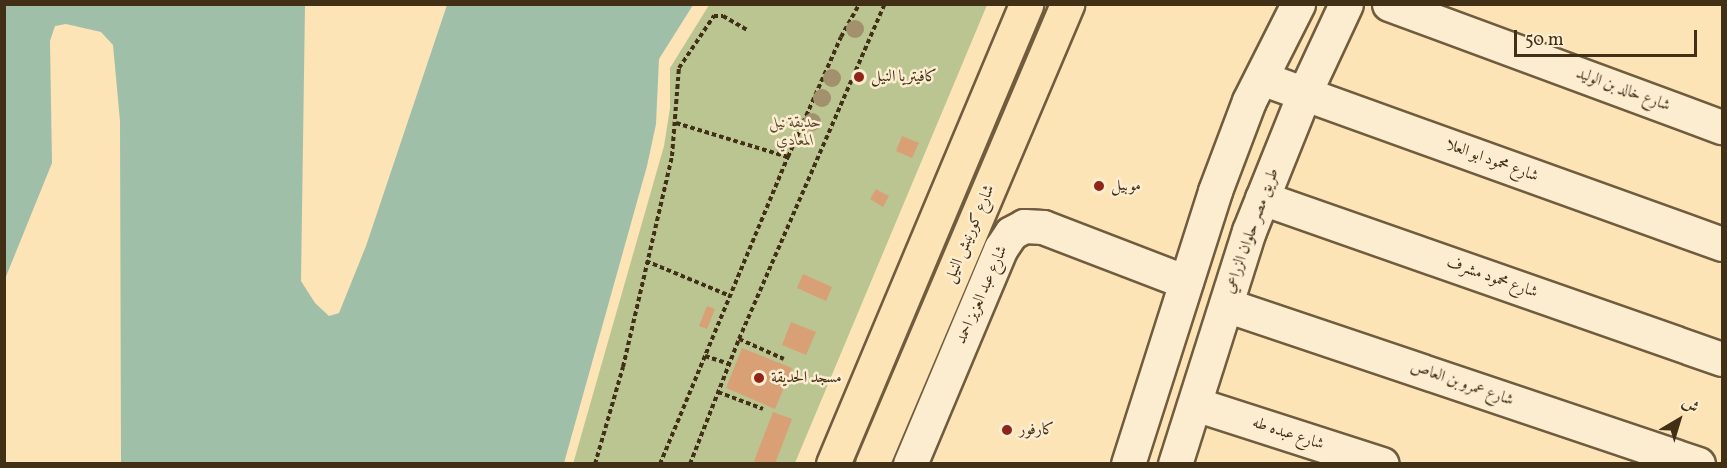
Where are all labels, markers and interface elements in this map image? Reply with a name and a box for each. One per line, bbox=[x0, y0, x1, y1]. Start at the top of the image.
scale bar bbox=[1517, 18, 1700, 56]
text: 50 m bbox=[1525, 28, 1564, 53]
street label: شارع خالد بن الوليد bbox=[1573, 64, 1673, 116]
place label: كافيتريا النيل bbox=[871, 67, 937, 87]
marker: كافيتريا النيل bbox=[852, 70, 866, 84]
park label: حديقة نيل المعادي bbox=[769, 113, 821, 151]
street label: شارع محمود ابو العلا bbox=[1443, 135, 1541, 187]
street label: طريق مصر حلوان الزراعي bbox=[1220, 166, 1284, 296]
place label: موبيل bbox=[1111, 176, 1141, 196]
marker: موبيل bbox=[1092, 179, 1106, 193]
street label: شارع كورنيش النيل bbox=[941, 182, 999, 286]
street label: شارع عبد العزيز احمد bbox=[952, 243, 1012, 347]
street label: شارع محمود مشرف bbox=[1444, 253, 1540, 303]
street label: شارع عمرو بن العاص bbox=[1408, 357, 1516, 411]
place label: مسجد الحديقة bbox=[771, 368, 842, 388]
marker: مسجد الحديقة bbox=[752, 371, 766, 385]
north arrow bbox=[1649, 390, 1709, 450]
text: ش bbox=[1677, 392, 1703, 419]
street label: شارع عبده طه bbox=[1250, 413, 1326, 455]
place label: كارفور bbox=[1019, 420, 1054, 440]
marker: كارفور bbox=[1000, 423, 1014, 437]

